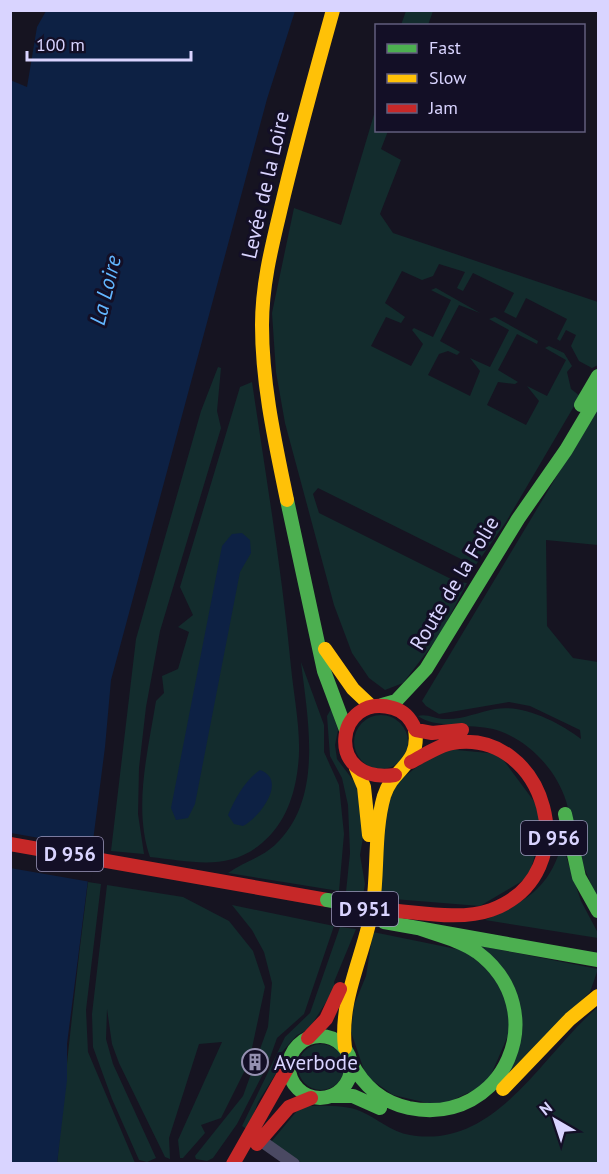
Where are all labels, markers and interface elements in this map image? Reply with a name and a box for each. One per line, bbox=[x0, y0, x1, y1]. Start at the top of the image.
scale bar bbox=[27, 24, 190, 62]
legend bbox=[375, 24, 585, 132]
text: 100 m bbox=[36, 33, 85, 56]
text: Fast bbox=[429, 36, 461, 59]
text: Slow bbox=[429, 66, 467, 89]
text: Jam bbox=[428, 96, 458, 119]
street label: Levée de la Loire bbox=[235, 109, 295, 261]
water label: La Loire bbox=[83, 251, 127, 328]
street label: Route de la Folie bbox=[403, 511, 505, 655]
road number: D 956 bbox=[521, 821, 587, 855]
road number: D 956 bbox=[37, 837, 103, 871]
road number: D 951 bbox=[332, 892, 398, 926]
building icon: Averbode bbox=[240, 1047, 270, 1077]
place label: Averbode bbox=[274, 1049, 358, 1076]
north arrow bbox=[525, 1090, 585, 1150]
text: N bbox=[535, 1097, 556, 1119]

